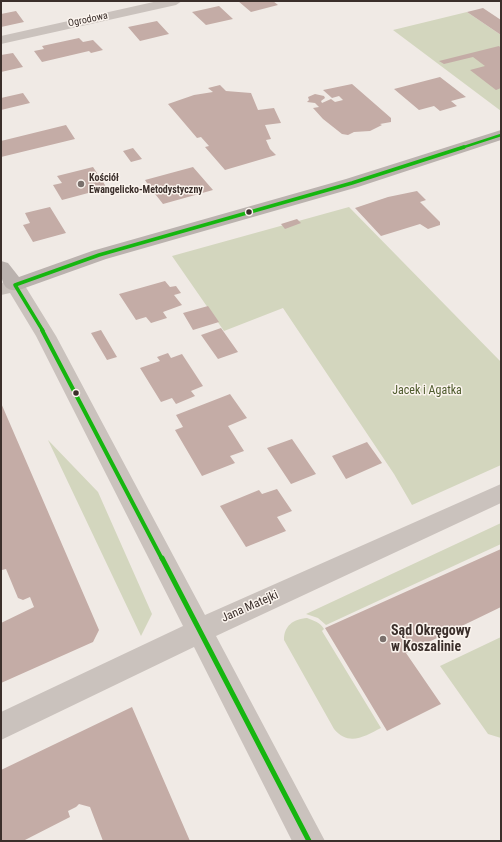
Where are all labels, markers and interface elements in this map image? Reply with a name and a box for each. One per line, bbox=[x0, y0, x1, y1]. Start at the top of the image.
street label: Ogrodowa bbox=[67, 10, 109, 30]
place label: Kościół Ewangelicko-Metodystyczny bbox=[89, 172, 203, 196]
marker: Kościół Ewangelicko-Metodystyczny bbox=[76, 179, 86, 189]
unlabelled marker bbox=[244, 207, 254, 217]
park label: Jacek i Agatka bbox=[392, 384, 462, 398]
unlabelled marker bbox=[71, 388, 81, 398]
street label: Jana Matejki bbox=[219, 588, 281, 626]
place label: Sąd Okręgowy w Koszalinie bbox=[391, 623, 471, 656]
marker: Sąd Okręgowy w Koszalinie bbox=[378, 634, 388, 644]

